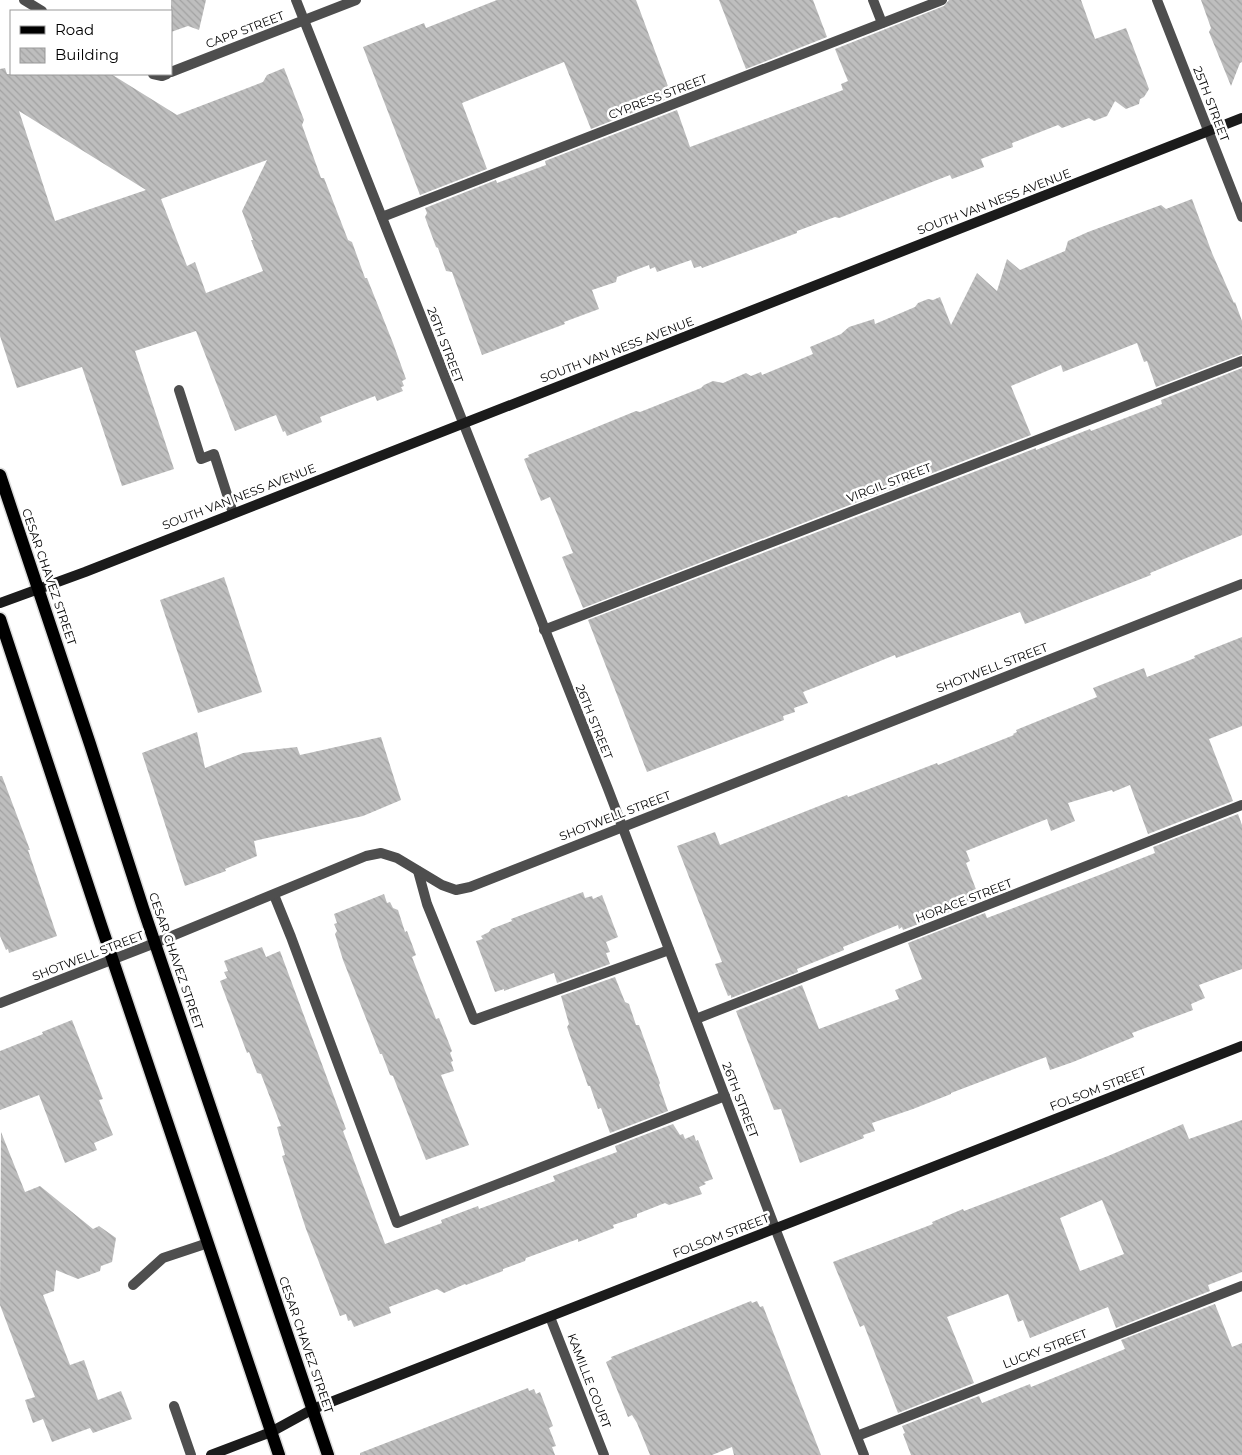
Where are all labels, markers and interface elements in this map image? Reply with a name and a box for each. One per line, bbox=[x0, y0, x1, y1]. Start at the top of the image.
street label: CAPP STREET bbox=[203, 8, 286, 51]
legend bbox=[10, 10, 172, 75]
text: Road bbox=[55, 20, 94, 39]
text: Building bbox=[55, 45, 119, 64]
street label: 25TH STREET bbox=[1190, 64, 1233, 144]
street label: CYPRESS STREET bbox=[606, 71, 709, 122]
street label: SOUTH VAN NESS AVENUE bbox=[915, 165, 1073, 238]
street label: 26TH STREET bbox=[424, 305, 467, 385]
street label: SOUTH VAN NESS AVENUE bbox=[538, 313, 696, 386]
street label: VIRGIL STREET bbox=[844, 459, 933, 506]
street label: SOUTH VAN NESS AVENUE bbox=[160, 460, 318, 533]
street label: CESAR CHAVEZ STREET bbox=[19, 506, 80, 647]
street label: SHOTWELL STREET bbox=[934, 639, 1050, 696]
street label: 26TH STREET bbox=[573, 682, 616, 762]
street label: SHOTWELL STREET bbox=[557, 787, 673, 844]
street label: HORACE STREET bbox=[913, 875, 1014, 926]
street label: CESAR CHAVEZ STREET bbox=[146, 890, 207, 1031]
street label: SHOTWELL STREET bbox=[30, 927, 146, 984]
street label: 26TH STREET bbox=[719, 1060, 762, 1140]
street label: FOLSOM STREET bbox=[1047, 1063, 1148, 1114]
street label: FOLSOM STREET bbox=[670, 1210, 771, 1261]
street label: CESAR CHAVEZ STREET bbox=[276, 1274, 337, 1415]
street label: LUCKY STREET bbox=[1000, 1325, 1089, 1372]
street label: KAMILLE COURT bbox=[564, 1331, 614, 1430]

